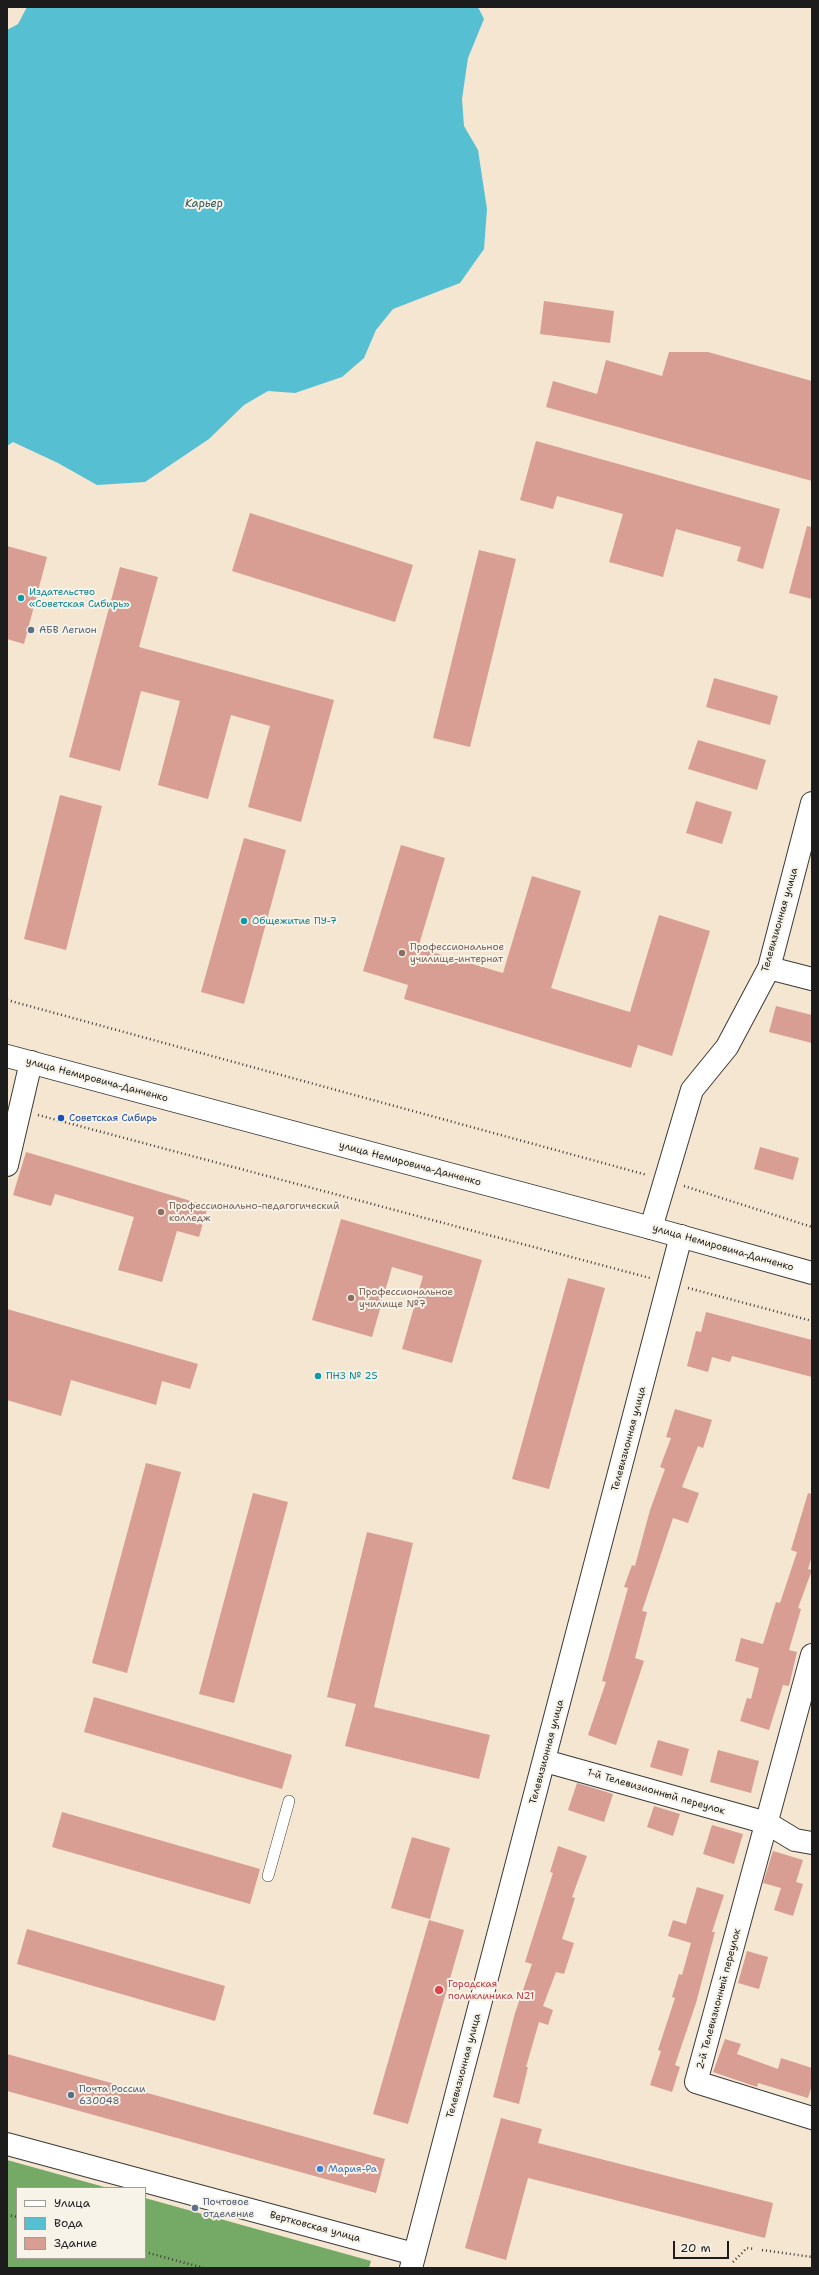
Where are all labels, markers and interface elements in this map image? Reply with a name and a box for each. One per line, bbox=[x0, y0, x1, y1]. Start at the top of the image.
water label: Карьер bbox=[185, 197, 223, 211]
place label: Издательство «Советская Сибирь» bbox=[29, 586, 130, 610]
marker: Издательство «Советская Сибирь» bbox=[16, 593, 26, 603]
place label: АБВ Легион bbox=[39, 624, 97, 636]
marker: АБВ Легион bbox=[26, 625, 36, 635]
street label: Телевизионная улица bbox=[759, 866, 801, 974]
place label: Общежитие ПУ-7 bbox=[252, 915, 337, 927]
marker: Общежитие ПУ-7 bbox=[239, 916, 249, 926]
place label: Профессиональное училище-интернат bbox=[410, 941, 504, 964]
marker: Профессиональное училище-интернат bbox=[397, 948, 407, 958]
street label: улица Немировича-Данченко bbox=[25, 1055, 169, 1105]
place label: Советская Сибирь bbox=[69, 1112, 157, 1124]
marker: Советская Сибирь bbox=[56, 1113, 66, 1123]
street label: улица Немировича-Данченко bbox=[338, 1139, 482, 1189]
place label: Профессионально-педагогический колледж bbox=[169, 1200, 340, 1224]
marker: Профессионально-педагогический колледж bbox=[156, 1207, 166, 1217]
street label: улица Немировича-Данченко bbox=[651, 1222, 795, 1274]
place label: Профессиональное училище №7 bbox=[359, 1286, 453, 1310]
marker: Профессиональное училище №7 bbox=[346, 1293, 356, 1303]
place label: ПНЗ № 25 bbox=[326, 1370, 378, 1382]
marker: ПНЗ № 25 bbox=[313, 1371, 323, 1381]
street label: Телевизионная улица bbox=[609, 1385, 649, 1493]
street label: Телевизионная улица bbox=[527, 1698, 567, 1806]
street label: 1-й Телевизионный переулок bbox=[586, 1767, 726, 1817]
street label: 2-й Телевизионный переулок bbox=[694, 1927, 744, 2071]
place label: Городская поликлиника N21 bbox=[448, 1978, 534, 2002]
marker: Городская поликлиника N21 bbox=[433, 1984, 445, 1996]
street label: Телевизионная улица bbox=[444, 2012, 484, 2120]
place label: Почта России 630048 bbox=[79, 2083, 145, 2106]
marker: Почта России 630048 bbox=[66, 2090, 76, 2100]
place label: Мария-Ра bbox=[328, 2163, 377, 2175]
marker: Мария-Ра bbox=[315, 2164, 325, 2174]
legend bbox=[16, 2187, 146, 2259]
text: Улица bbox=[54, 2195, 90, 2211]
place label: Почтовое отделение bbox=[203, 2196, 254, 2220]
marker: Почтовое отделение bbox=[190, 2203, 200, 2213]
street label: Вертковская улица bbox=[268, 2209, 362, 2245]
text: Вода bbox=[54, 2215, 83, 2231]
scale bar bbox=[675, 2233, 731, 2259]
text: Здание bbox=[54, 2235, 97, 2251]
text: 20 m bbox=[680, 2240, 711, 2256]

